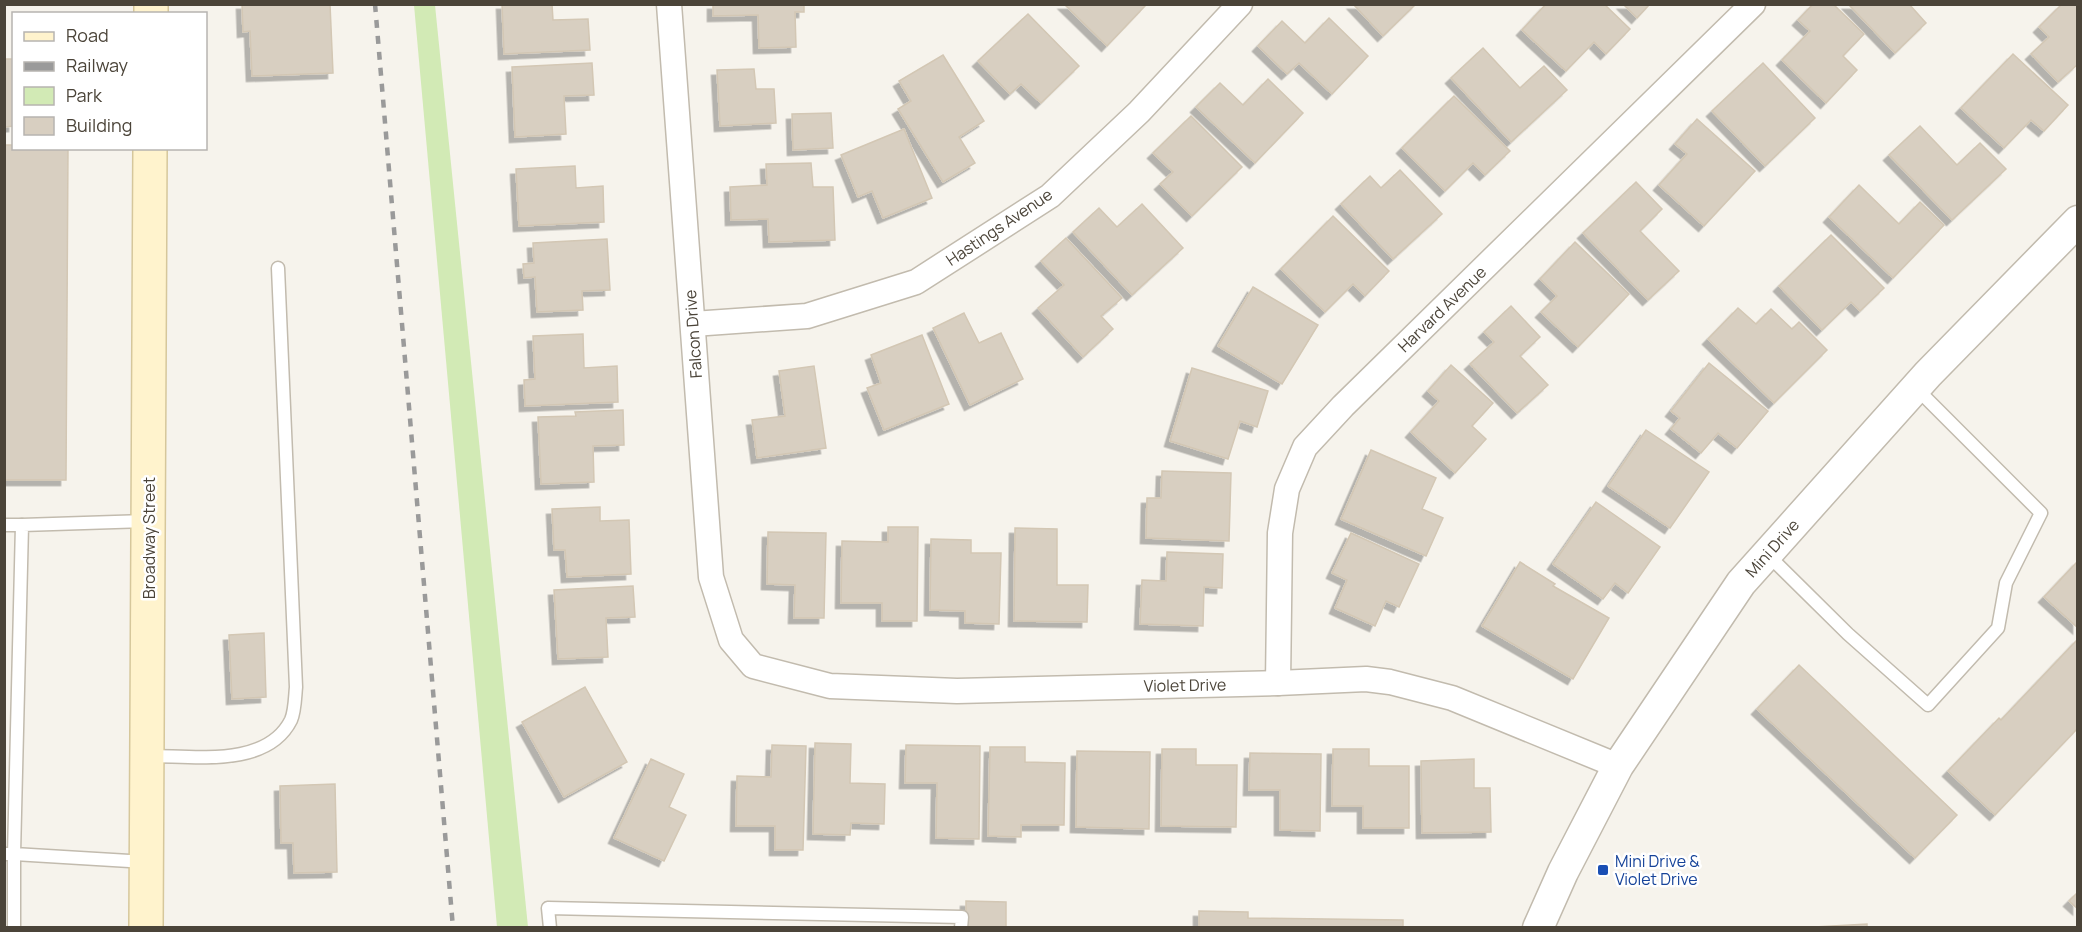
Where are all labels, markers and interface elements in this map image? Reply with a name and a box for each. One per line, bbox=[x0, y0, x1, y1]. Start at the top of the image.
legend bbox=[12, 12, 207, 150]
text: Road bbox=[66, 23, 109, 47]
text: Railway bbox=[66, 53, 128, 77]
text: Park bbox=[66, 83, 103, 107]
text: Building bbox=[66, 113, 132, 137]
street label: Hastings Avenue bbox=[942, 183, 1056, 271]
street label: Harvard Avenue bbox=[1393, 261, 1491, 357]
street label: Falcon Drive bbox=[679, 289, 707, 379]
street label: Broadway Street bbox=[138, 477, 160, 599]
street label: Mini Drive bbox=[1740, 514, 1804, 582]
street label: Violet Drive bbox=[1143, 673, 1227, 697]
place label: Mini Drive & Violet Drive bbox=[1615, 850, 1700, 890]
marker: Mini Drive & Violet Drive bbox=[1596, 863, 1610, 877]

